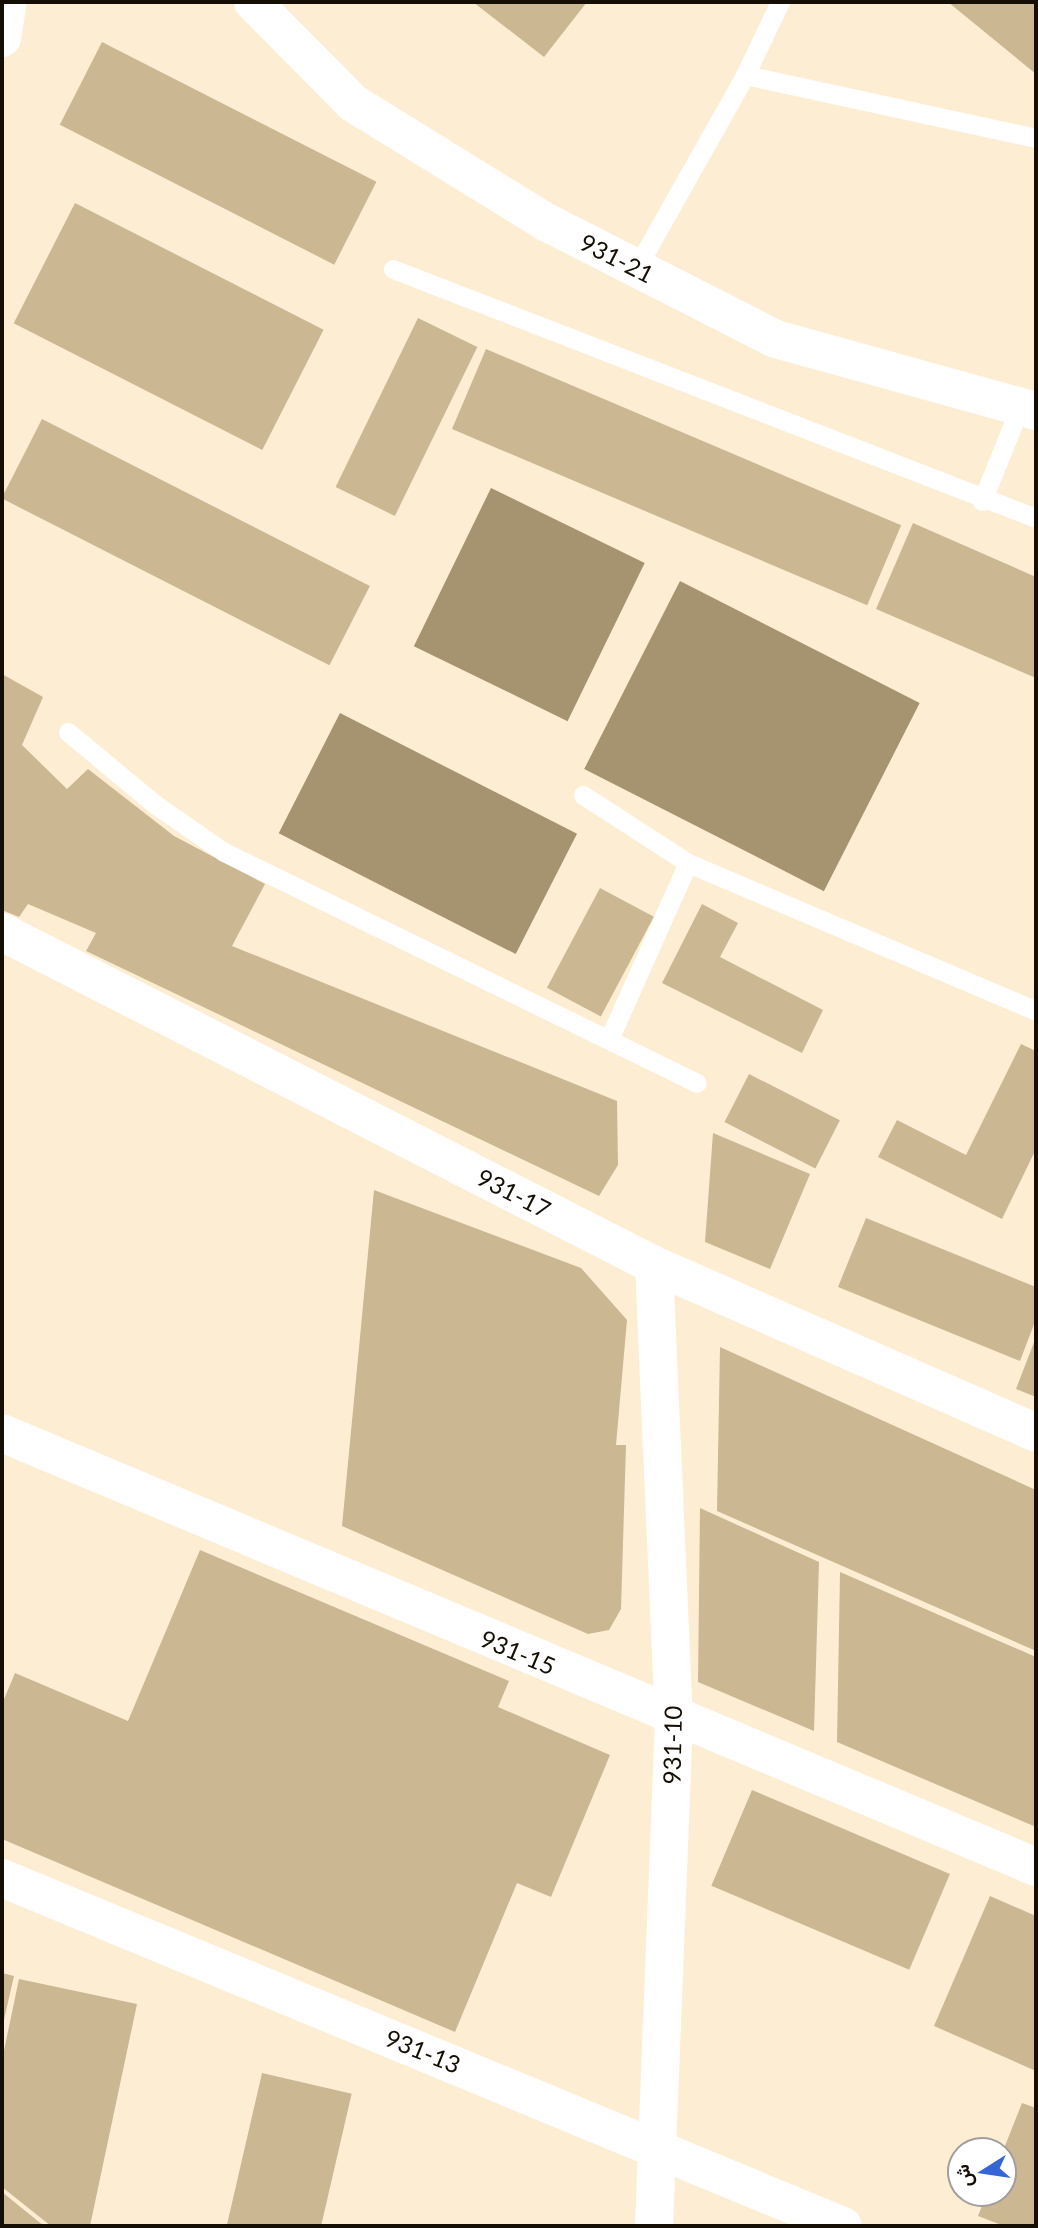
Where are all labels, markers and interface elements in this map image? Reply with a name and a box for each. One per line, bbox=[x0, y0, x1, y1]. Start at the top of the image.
street label: 931-21 bbox=[575, 227, 659, 289]
street label: 931-17 bbox=[472, 1162, 556, 1224]
street label: 931-15 bbox=[476, 1623, 560, 1681]
street label: 931-10 bbox=[657, 1705, 687, 1785]
street label: 931-13 bbox=[381, 2023, 465, 2079]
north arrow bbox=[947, 2137, 1017, 2207]
text: ش bbox=[949, 2162, 977, 2190]

